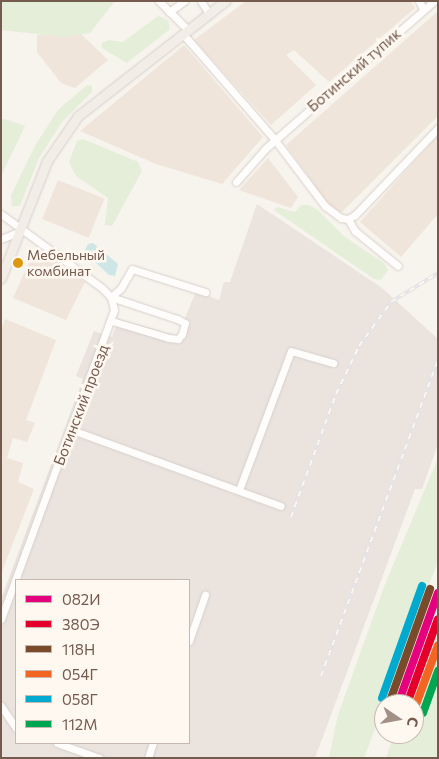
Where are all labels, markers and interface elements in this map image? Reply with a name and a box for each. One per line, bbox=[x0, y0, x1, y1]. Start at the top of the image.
street label: Ботинский тупик bbox=[304, 25, 404, 115]
place label: Мебельный комбинат bbox=[27, 247, 105, 280]
marker: Мебельный комбинат bbox=[13, 258, 23, 268]
street label: Ботинский проезд bbox=[50, 342, 112, 468]
legend bbox=[15, 579, 190, 744]
text: 082И bbox=[62, 590, 100, 608]
text: 380Э bbox=[62, 615, 100, 633]
text: 118Н bbox=[62, 640, 95, 658]
text: 054Г bbox=[62, 665, 98, 683]
text: 058Г bbox=[62, 690, 98, 708]
north arrow bbox=[374, 694, 424, 744]
text: 112М bbox=[62, 715, 98, 733]
text: С bbox=[404, 716, 422, 728]

